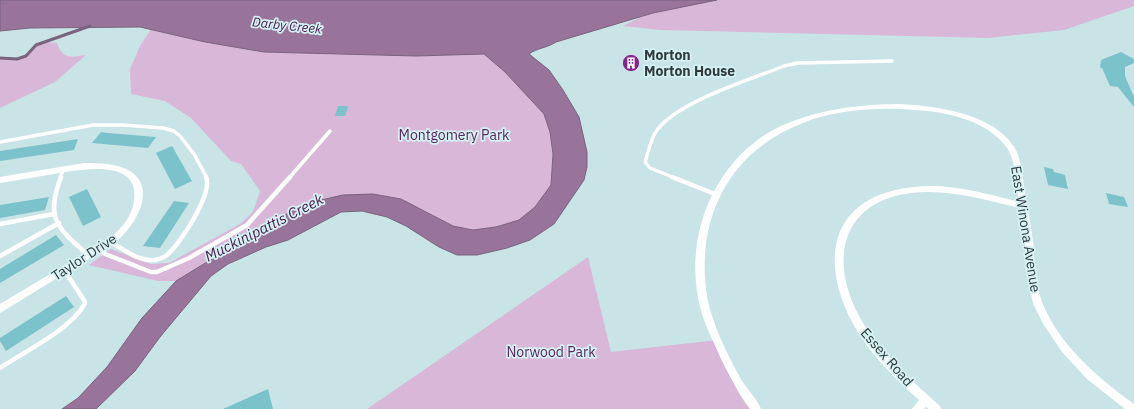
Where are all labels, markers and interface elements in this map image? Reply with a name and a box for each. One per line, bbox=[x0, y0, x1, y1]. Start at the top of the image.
water label: Darby Creek bbox=[251, 13, 323, 38]
place label: Morton Morton House bbox=[644, 46, 735, 80]
building icon: Morton Morton House bbox=[621, 53, 641, 73]
park label: Montgomery Park bbox=[399, 126, 510, 144]
street label: East Winona Avenue bbox=[1007, 164, 1045, 294]
water label: Muckinipattis Creek bbox=[201, 189, 326, 266]
street label: Taylor Drive bbox=[48, 229, 120, 285]
street label: Essex Road bbox=[857, 324, 917, 390]
park label: Norwood Park bbox=[506, 343, 596, 361]

